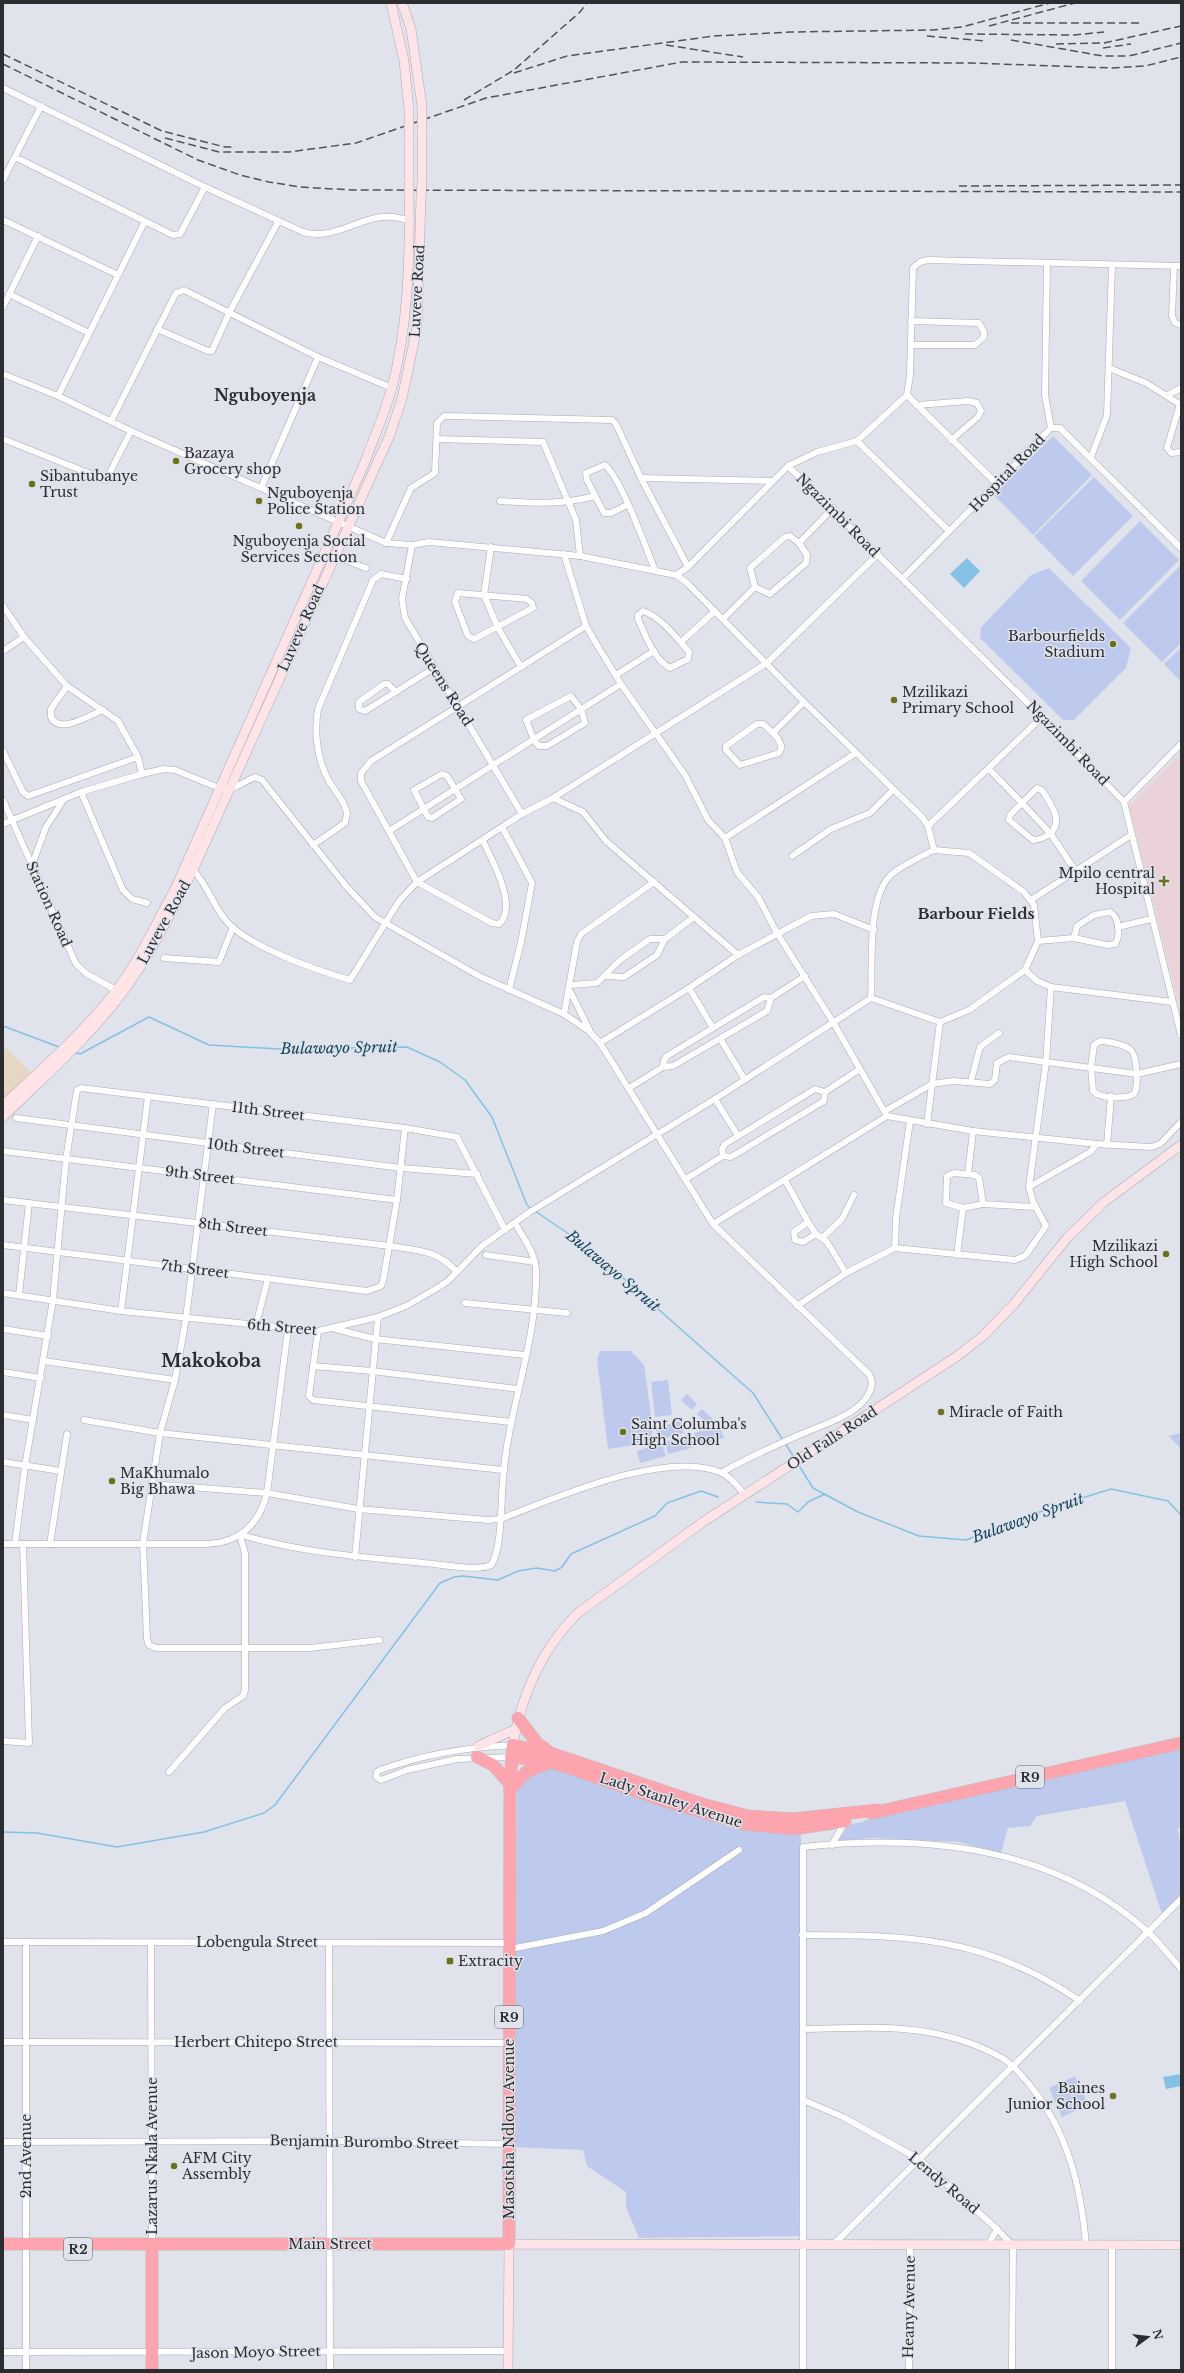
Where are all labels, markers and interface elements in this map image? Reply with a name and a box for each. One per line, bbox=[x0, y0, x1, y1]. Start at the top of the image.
street label: Luveve Road bbox=[406, 243, 428, 338]
district label: Nguboyenja bbox=[214, 385, 316, 405]
street label: Hospital Road bbox=[965, 430, 1049, 516]
place label: Bazaya Grocery shop bbox=[184, 444, 281, 478]
marker: Bazaya Grocery shop bbox=[171, 456, 181, 466]
place label: Sibantubanye Trust bbox=[40, 467, 138, 501]
street label: Ngazimbi Road bbox=[792, 469, 884, 561]
marker: Sibantubanye Trust bbox=[27, 479, 37, 489]
place label: Nguboyenja Police Station bbox=[267, 484, 365, 518]
marker: Nguboyenja Police Station bbox=[254, 496, 264, 506]
marker: Nguboyenja Social Services Section bbox=[294, 521, 304, 531]
place label: Nguboyenja Social Services Section bbox=[233, 532, 366, 566]
street label: Luveve Road bbox=[274, 581, 328, 674]
place label: Barbourfields Stadium bbox=[1008, 627, 1105, 661]
street label: Queens Road bbox=[411, 639, 477, 730]
marker: Barbourfields Stadium bbox=[1108, 639, 1118, 649]
place label: Mzilikazi Primary School bbox=[902, 683, 1015, 717]
marker: Mzilikazi Primary School bbox=[889, 695, 899, 705]
street label: Ngazimbi Road bbox=[1023, 697, 1113, 790]
street label: Station Road bbox=[22, 858, 76, 950]
place label: Mpilo central Hospital bbox=[1059, 864, 1155, 898]
marker: Mpilo central Hospital bbox=[1158, 875, 1170, 887]
street label: Luveve Road bbox=[134, 876, 195, 967]
district label: Barbour Fields bbox=[917, 904, 1035, 923]
water label: Bulawayo Spruit bbox=[279, 1037, 398, 1058]
street label: 11th Street bbox=[230, 1098, 306, 1125]
street label: 10th Street bbox=[207, 1134, 286, 1162]
street label: 9th Street bbox=[164, 1162, 237, 1188]
street label: 8th Street bbox=[197, 1214, 269, 1240]
water label: Bulawayo Spruit bbox=[562, 1225, 665, 1316]
place label: Mzilikazi High School bbox=[1069, 1237, 1158, 1271]
marker: Mzilikazi High School bbox=[1161, 1249, 1171, 1259]
street label: 7th Street bbox=[160, 1256, 231, 1282]
street label: 6th Street bbox=[246, 1315, 318, 1339]
district label: Makokoba bbox=[161, 1350, 262, 1372]
street label: Old Falls Road bbox=[783, 1402, 881, 1474]
place label: Miracle of Faith bbox=[949, 1403, 1063, 1421]
marker: Miracle of Faith bbox=[936, 1407, 946, 1417]
place label: Saint Columba's High School bbox=[631, 1415, 747, 1449]
marker: Saint Columba's High School bbox=[618, 1427, 628, 1437]
place label: MaKhumalo Big Bhawa bbox=[120, 1464, 209, 1498]
marker: MaKhumalo Big Bhawa bbox=[107, 1476, 117, 1486]
water label: Bulawayo Spruit bbox=[969, 1488, 1087, 1547]
road number: R9 bbox=[1016, 1766, 1044, 1788]
street label: Lady Stanley Avenue bbox=[597, 1768, 745, 1832]
street label: Lobengula Street bbox=[196, 1933, 319, 1951]
place label: Extracity bbox=[458, 1952, 523, 1970]
marker: Extracity bbox=[445, 1956, 455, 1966]
road number: R9 bbox=[495, 2006, 523, 2028]
street label: Herbert Chitepo Street bbox=[174, 2033, 339, 2051]
street label: Masotsha Ndlovu Avenue bbox=[500, 2038, 518, 2220]
street label: Lazarus Nkala Avenue bbox=[143, 2077, 161, 2235]
place label: Baines Junior School bbox=[1005, 2079, 1105, 2113]
marker: Baines Junior School bbox=[1108, 2091, 1118, 2101]
street label: 2nd Avenue bbox=[17, 2114, 35, 2198]
street label: Benjamin Burombo Street bbox=[269, 2131, 459, 2153]
street label: Lendy Road bbox=[905, 2148, 984, 2218]
place label: AFM City Assembly bbox=[181, 2149, 252, 2183]
marker: AFM City Assembly bbox=[169, 2161, 179, 2171]
street label: Main Street bbox=[288, 2235, 372, 2253]
road number: R2 bbox=[64, 2238, 92, 2260]
street label: Heany Avenue bbox=[899, 2255, 919, 2359]
north arrow bbox=[1128, 2317, 1168, 2357]
text: N bbox=[1150, 2328, 1166, 2342]
street label: Jason Moyo Street bbox=[189, 2342, 322, 2362]

